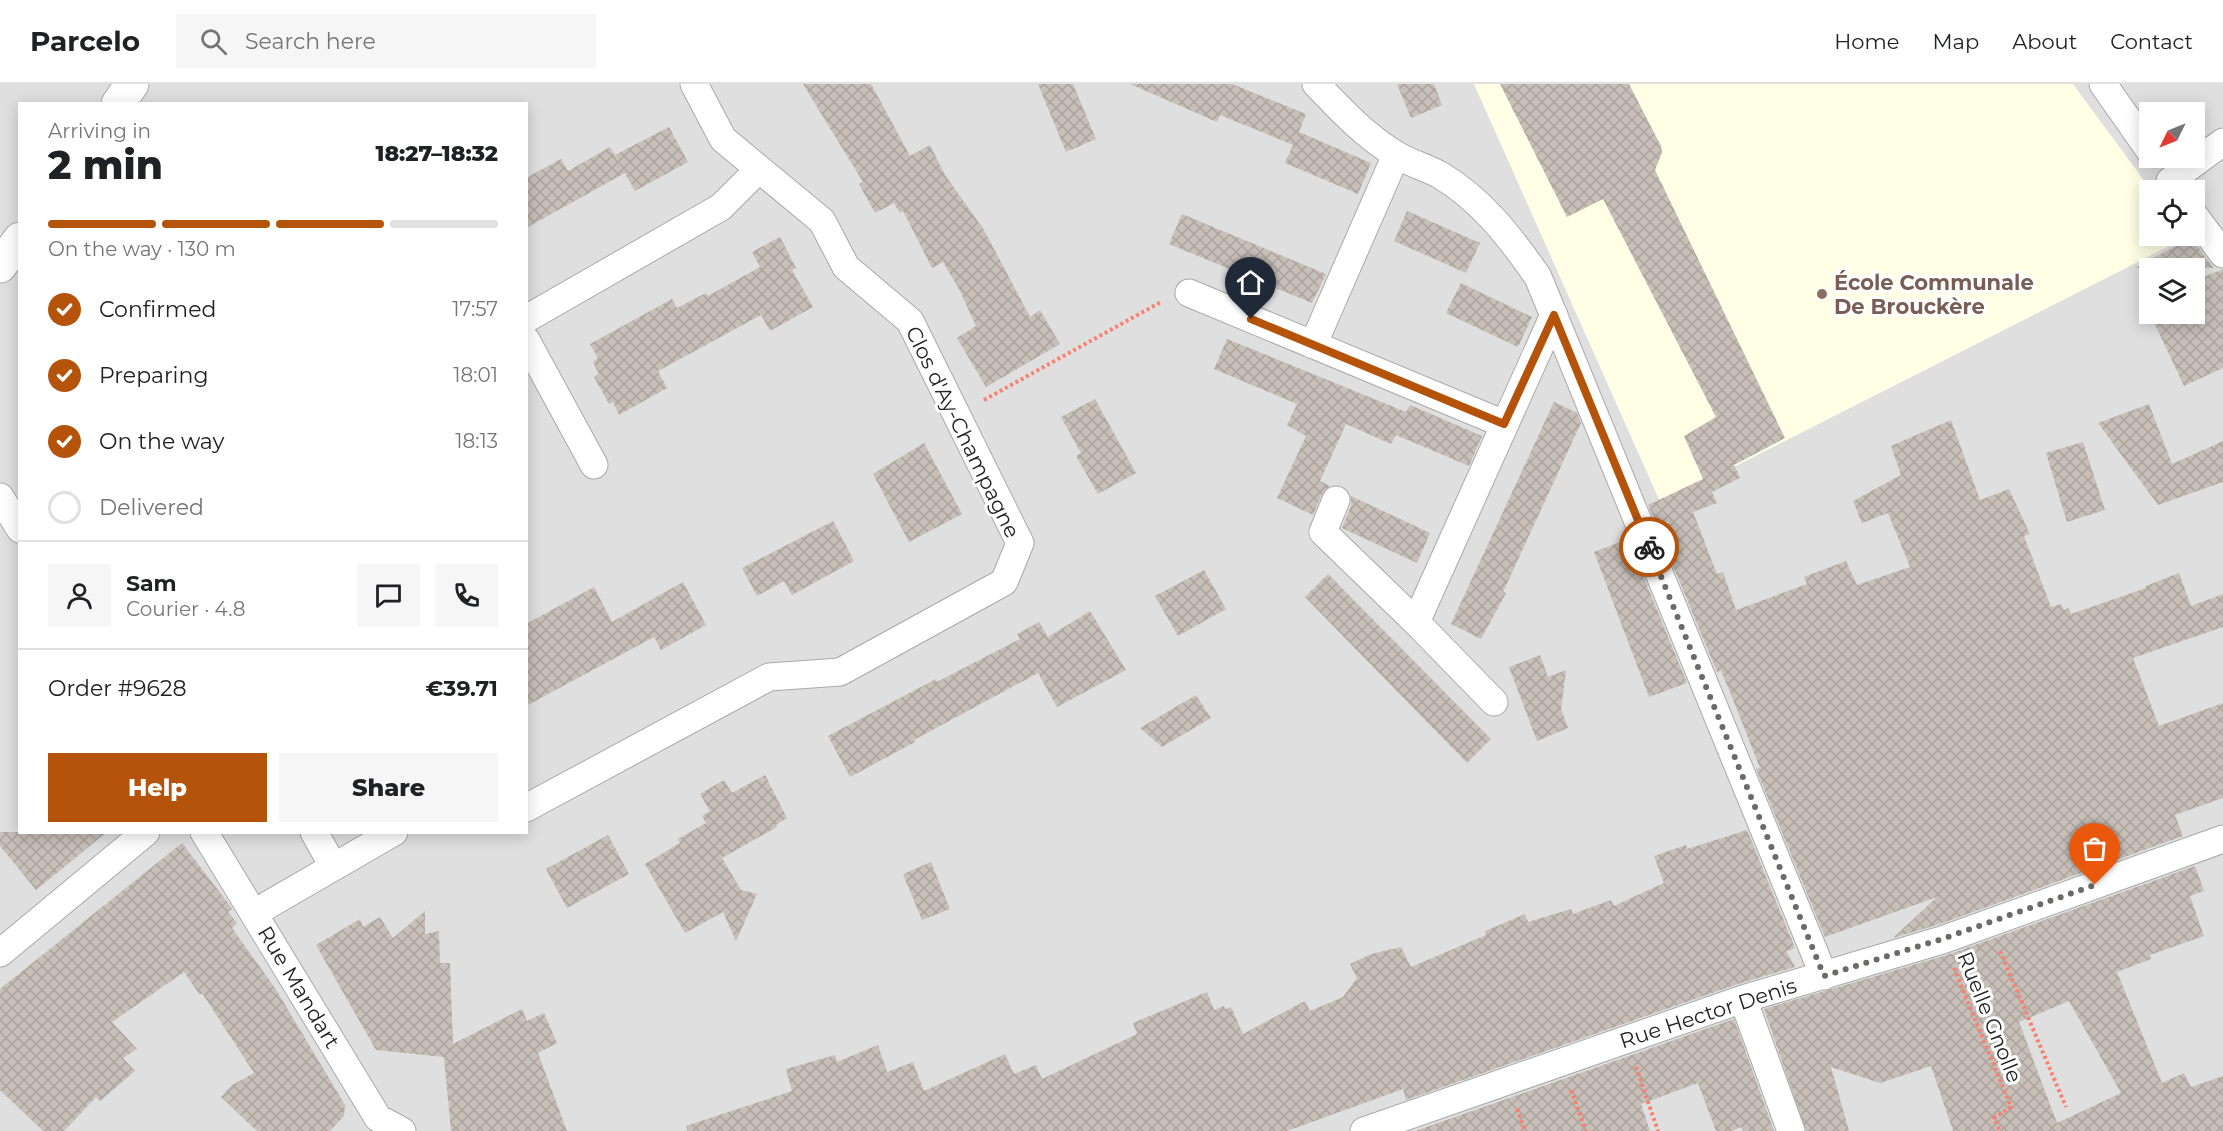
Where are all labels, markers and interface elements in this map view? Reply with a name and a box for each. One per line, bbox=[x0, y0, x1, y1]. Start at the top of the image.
search box bbox=[176, 14, 596, 68]
text: Parcelo bbox=[30, 24, 140, 58]
icon: search bbox=[197, 25, 230, 58]
text: Search here bbox=[245, 28, 376, 55]
text: Home bbox=[1834, 29, 1899, 54]
text: Map bbox=[1932, 29, 1979, 54]
text: About bbox=[2012, 29, 2077, 54]
text: Contact bbox=[2110, 29, 2193, 54]
north arrow bbox=[2139, 102, 2205, 168]
map controls bbox=[2139, 102, 2205, 324]
text: Arriving in bbox=[48, 119, 151, 143]
text: 18:27–18:32 bbox=[375, 140, 498, 167]
text: 2 min bbox=[48, 141, 163, 189]
button: locate bbox=[2139, 180, 2205, 246]
text: On the way · 130 m bbox=[48, 237, 236, 261]
pin bbox=[1225, 257, 1276, 319]
button: layers bbox=[2139, 258, 2205, 324]
icon: home bbox=[1234, 266, 1267, 299]
place label: École Communale De Brouckère bbox=[1834, 270, 2034, 319]
marker: École Communale De Brouckère bbox=[1815, 287, 1829, 301]
icon: check bbox=[48, 293, 81, 326]
text: Confirmed bbox=[99, 296, 216, 323]
text: 17:57 bbox=[452, 297, 498, 321]
street label: Clos d'Ay-Champagne bbox=[901, 322, 1025, 542]
icon: check bbox=[48, 359, 81, 392]
text: Preparing bbox=[99, 362, 208, 389]
text: 18:01 bbox=[453, 363, 498, 387]
icon: check bbox=[48, 425, 81, 458]
text: On the way bbox=[99, 428, 224, 455]
text: 18:13 bbox=[455, 429, 498, 453]
text: Delivered bbox=[99, 494, 204, 521]
courier bbox=[1619, 517, 1679, 577]
icon: bike bbox=[1633, 531, 1666, 564]
button: person bbox=[48, 564, 111, 627]
button: chat bbox=[357, 564, 420, 627]
button: phone bbox=[435, 564, 498, 627]
text: Sam bbox=[126, 570, 177, 597]
text: Courier · 4.8 bbox=[126, 597, 245, 621]
text: Order #9628 bbox=[48, 675, 186, 702]
text: €39.71 bbox=[426, 675, 498, 702]
button: Help bbox=[48, 753, 267, 822]
button: Share bbox=[279, 753, 498, 822]
pin bbox=[2069, 823, 2120, 885]
icon: bag bbox=[2078, 832, 2111, 865]
street label: Rue Mandart bbox=[253, 921, 345, 1053]
street label: Ruelle Gnolle bbox=[1952, 948, 2028, 1086]
street label: Rue Hector Denis bbox=[1616, 973, 1800, 1053]

